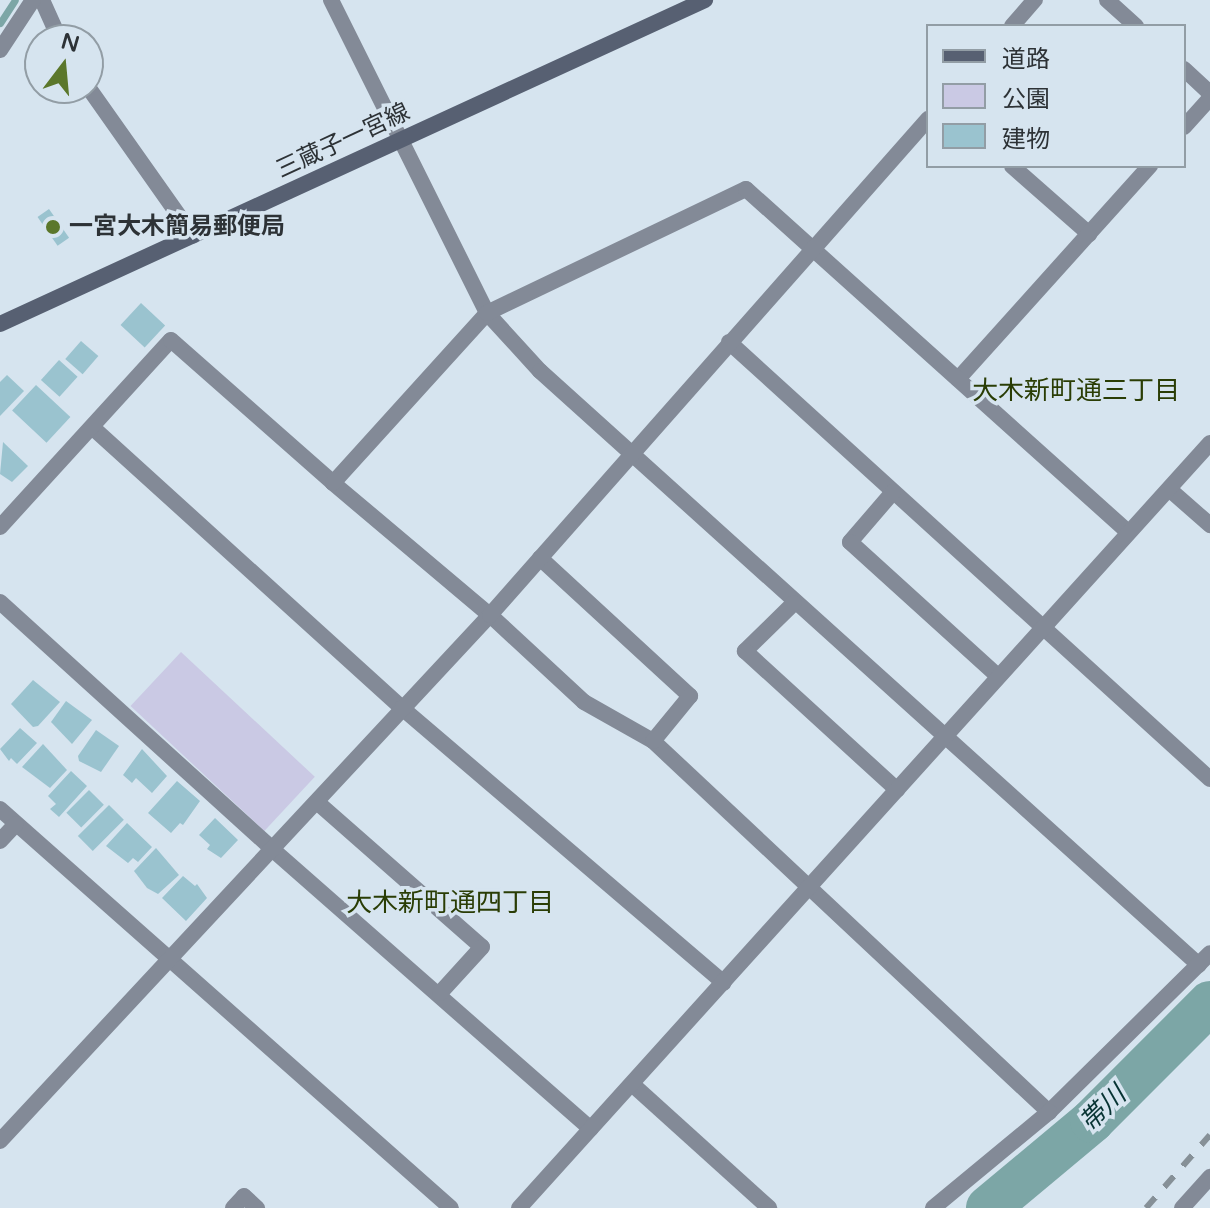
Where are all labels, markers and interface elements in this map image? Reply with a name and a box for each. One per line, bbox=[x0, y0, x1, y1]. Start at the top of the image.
north arrow bbox=[24, 24, 104, 104]
legend bbox=[926, 24, 1186, 168]
text: N bbox=[58, 28, 82, 58]
text: 道路 bbox=[1002, 45, 1050, 74]
text: 公園 bbox=[1002, 85, 1050, 114]
street label: 三蔵子一宮線 bbox=[272, 98, 414, 184]
text: 建物 bbox=[1002, 125, 1050, 154]
place label: 一宮大木簡易郵便局 bbox=[69, 213, 285, 241]
marker: 一宮大木簡易郵便局 bbox=[44, 218, 62, 236]
district label: 大木新町通三丁目 bbox=[972, 375, 1180, 407]
district label: 大木新町通四丁目 bbox=[346, 887, 554, 919]
water label: 帯川 bbox=[1073, 1080, 1133, 1138]

